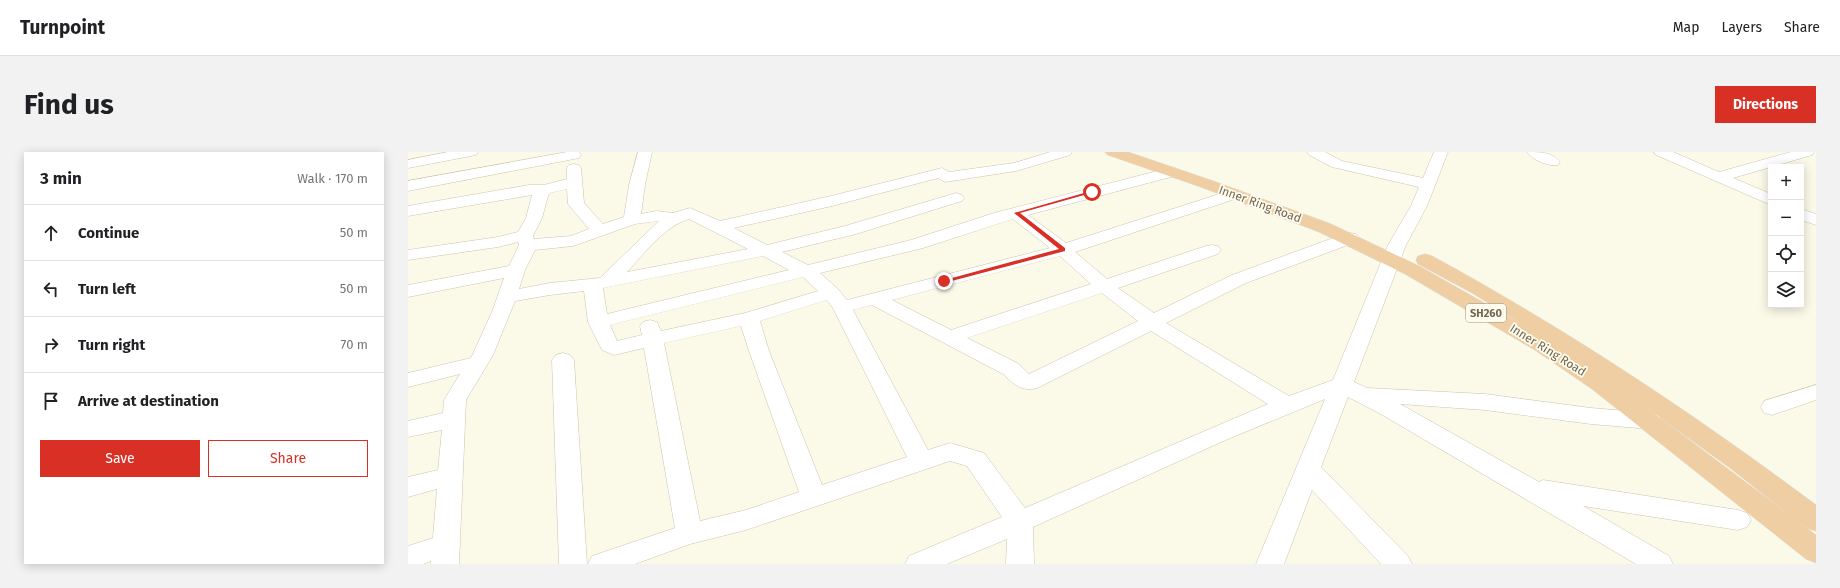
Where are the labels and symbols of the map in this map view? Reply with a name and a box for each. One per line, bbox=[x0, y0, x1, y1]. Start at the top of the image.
route start bbox=[1083, 183, 1101, 201]
street label: Inner Ring Road bbox=[1217, 183, 1303, 225]
route end bbox=[935, 272, 953, 290]
road number: SH260 bbox=[1466, 304, 1506, 322]
street label: Inner Ring Road bbox=[1508, 321, 1588, 379]

